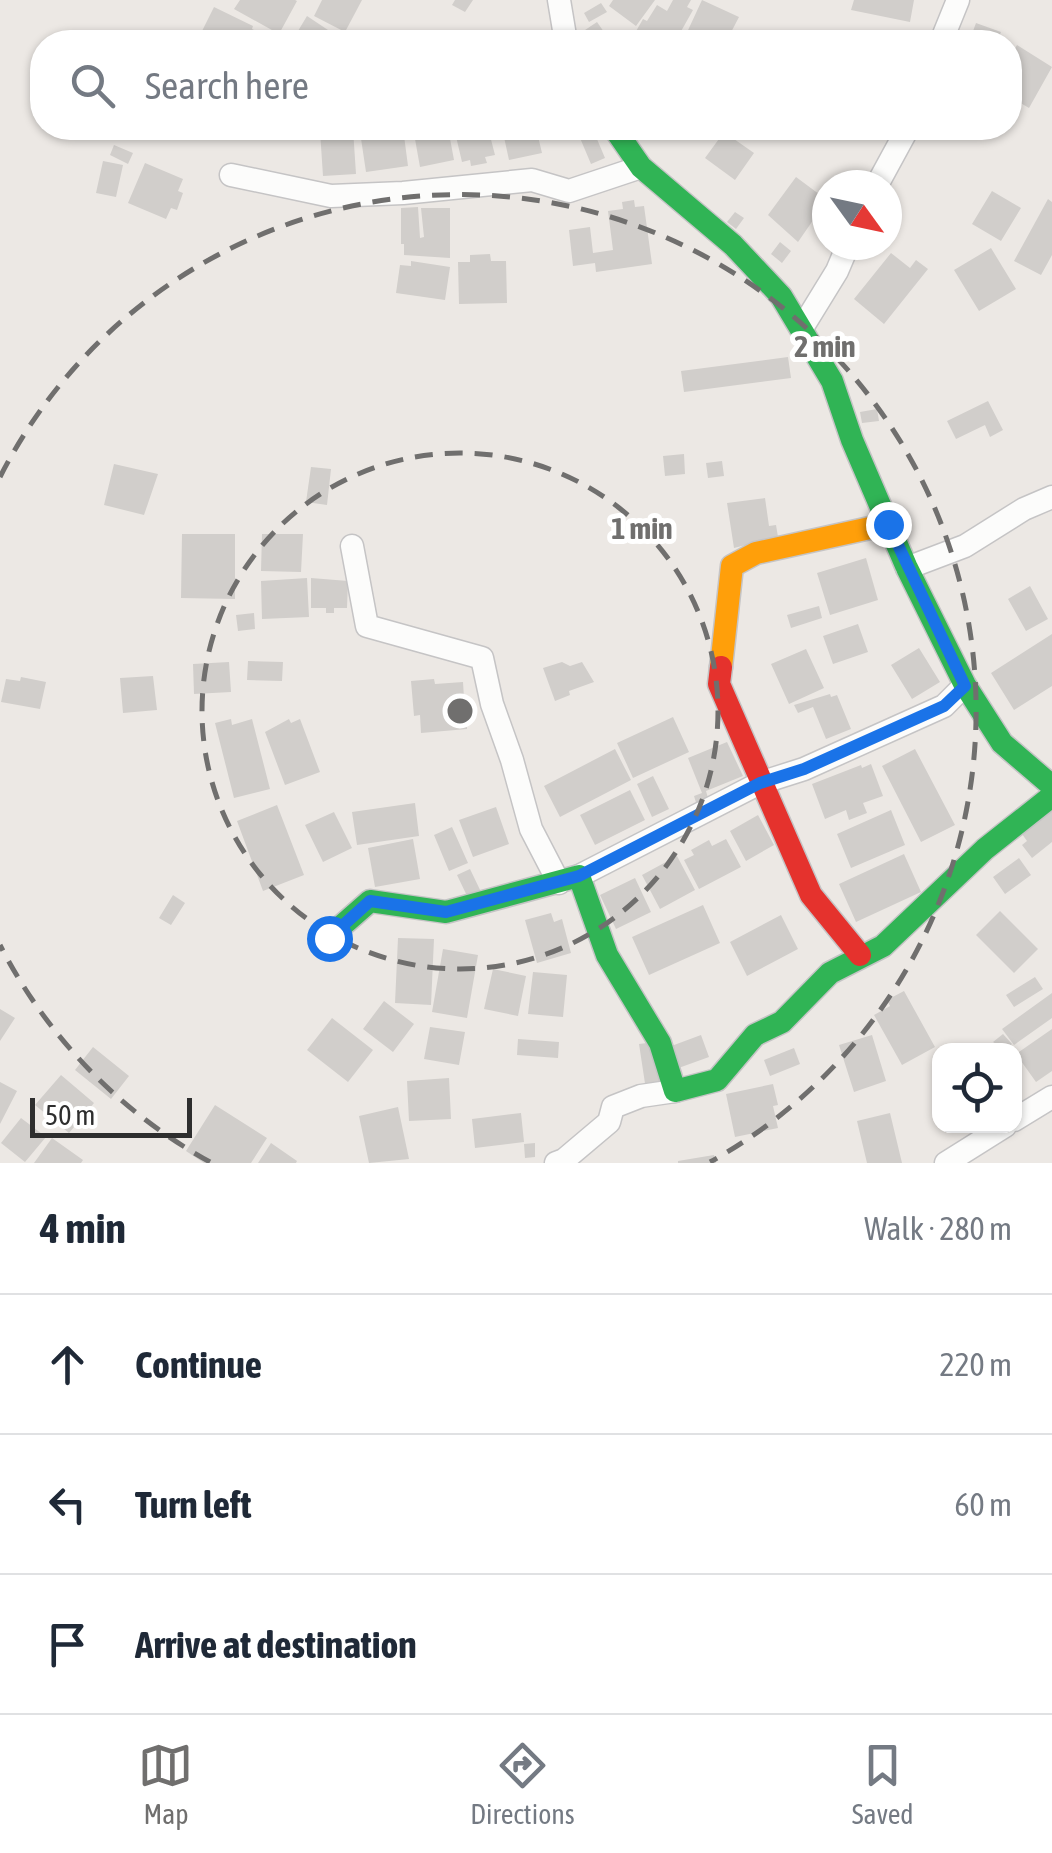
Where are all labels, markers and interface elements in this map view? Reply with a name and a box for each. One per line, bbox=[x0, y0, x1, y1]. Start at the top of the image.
search box bbox=[30, 30, 1022, 140]
icon: search bbox=[65, 58, 120, 113]
text: Search here bbox=[145, 64, 309, 107]
north arrow bbox=[812, 170, 902, 260]
text: 2 min bbox=[794, 329, 856, 363]
route end bbox=[866, 502, 912, 548]
text: 1 min bbox=[611, 511, 673, 545]
centre of rings bbox=[442, 693, 478, 729]
route start bbox=[307, 916, 353, 962]
map controls bbox=[932, 1043, 1022, 1133]
button: locate bbox=[932, 1043, 1022, 1133]
scale bar bbox=[30, 1093, 192, 1138]
text: 50 m bbox=[45, 1099, 95, 1131]
text: 4 min bbox=[40, 1204, 126, 1252]
text: Walk · 280 m bbox=[864, 1210, 1012, 1247]
icon: ahead bbox=[40, 1337, 95, 1392]
text: Continue bbox=[135, 1343, 262, 1386]
text: 220 m bbox=[939, 1346, 1012, 1383]
icon: left bbox=[40, 1477, 95, 1532]
text: Turn left bbox=[135, 1483, 251, 1526]
text: 60 m bbox=[954, 1486, 1012, 1523]
icon: arrive bbox=[40, 1617, 95, 1672]
text: Arrive at destination bbox=[135, 1623, 417, 1666]
tab: Map bbox=[138, 1738, 193, 1830]
tab: Directions bbox=[470, 1738, 575, 1830]
tab: Saved bbox=[852, 1738, 914, 1830]

